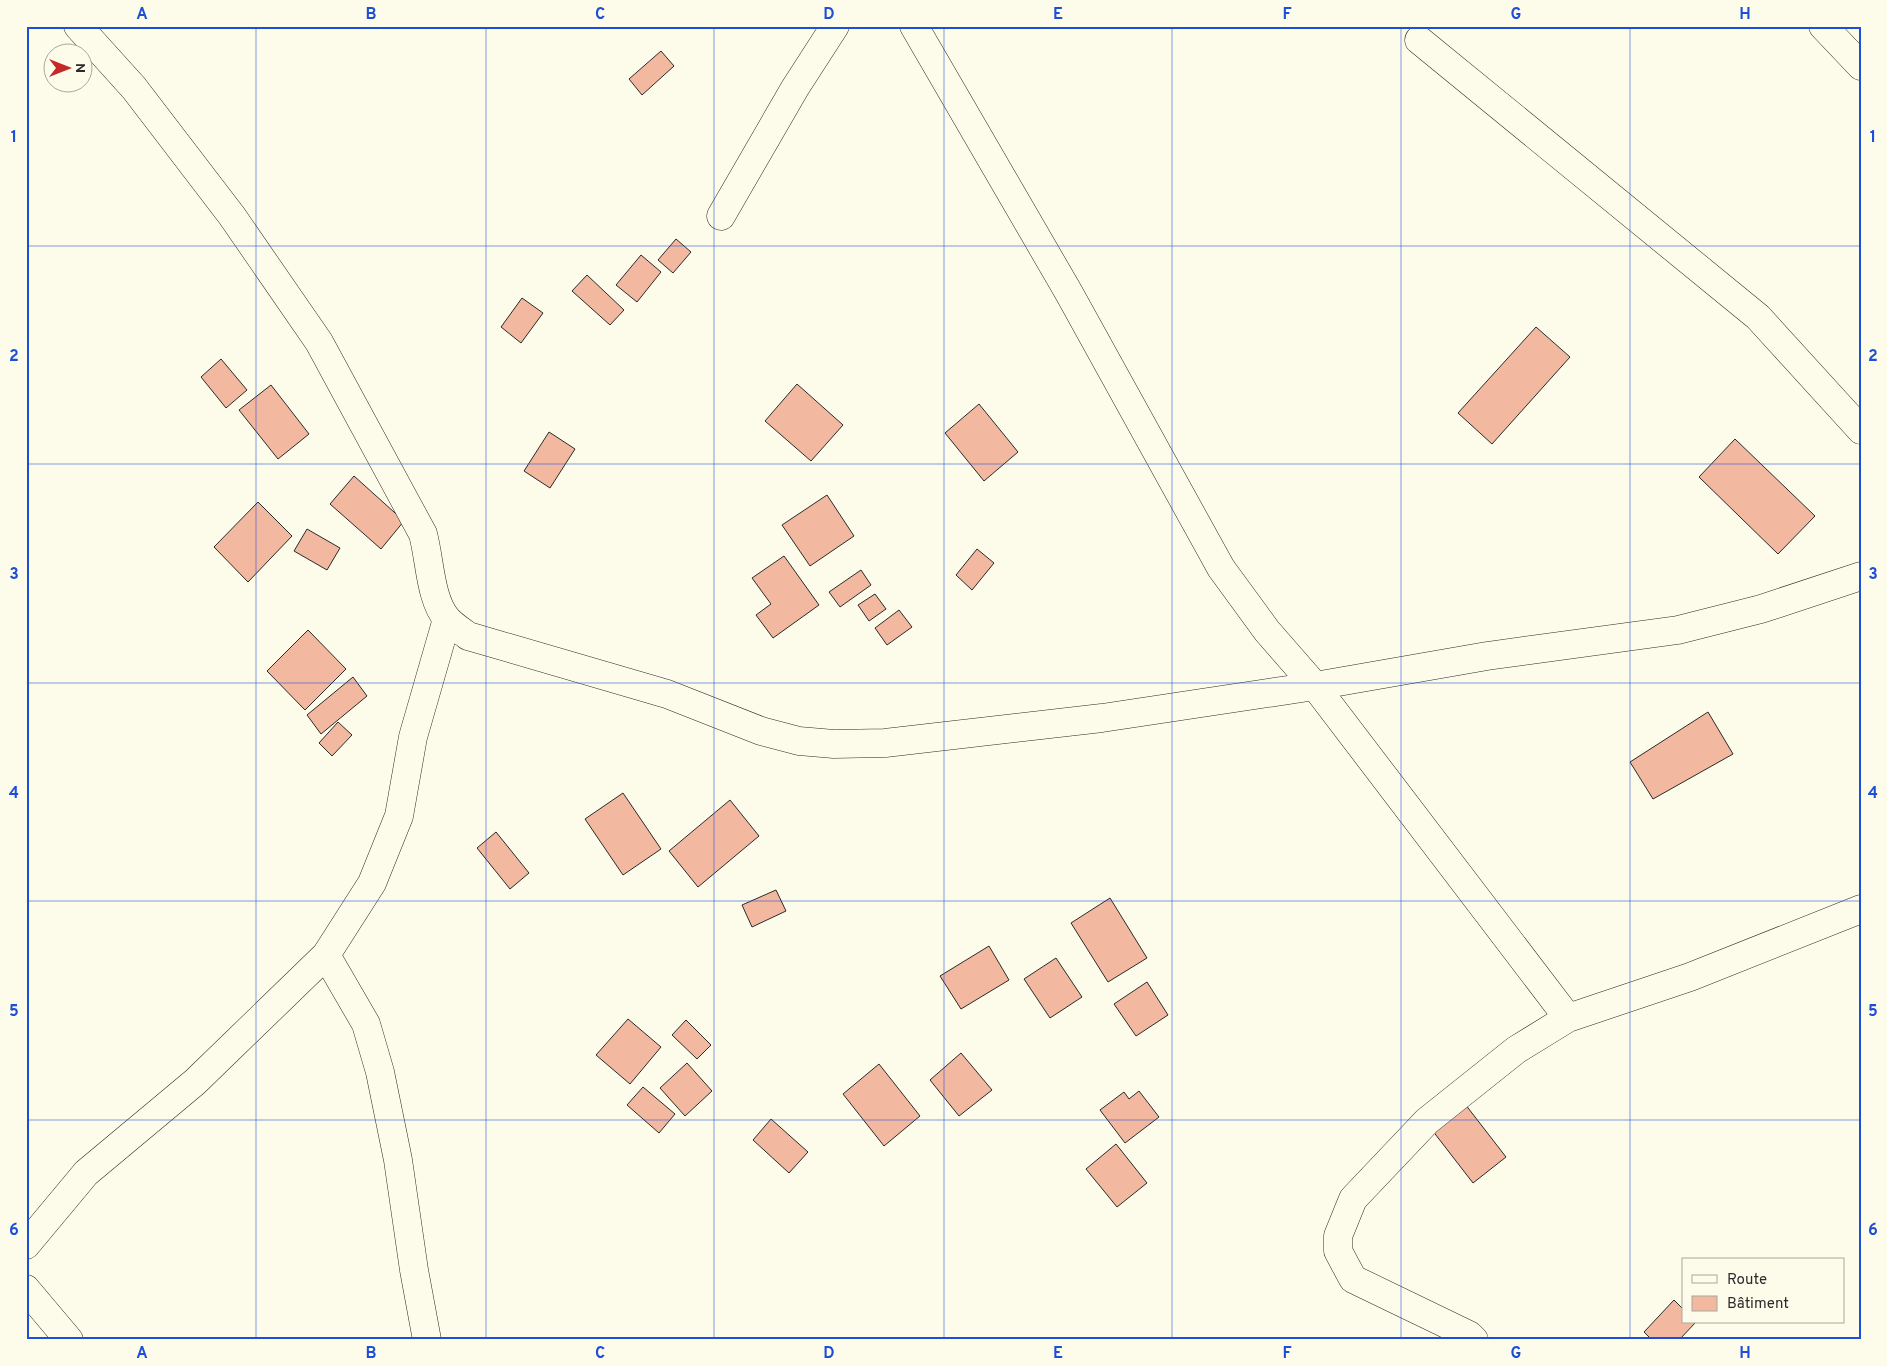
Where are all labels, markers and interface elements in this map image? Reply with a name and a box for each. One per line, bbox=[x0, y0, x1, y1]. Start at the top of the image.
text: A bbox=[136, 5, 148, 25]
text: B bbox=[365, 5, 377, 25]
text: C bbox=[595, 5, 605, 25]
text: D bbox=[823, 5, 835, 25]
text: E bbox=[1053, 5, 1063, 25]
text: F bbox=[1282, 5, 1292, 25]
text: G bbox=[1511, 5, 1521, 25]
text: H bbox=[1739, 5, 1751, 25]
north arrow bbox=[42, 42, 92, 92]
text: N bbox=[71, 63, 88, 73]
text: 1 bbox=[11, 128, 17, 148]
text: 1 bbox=[1870, 128, 1876, 148]
text: 2 bbox=[9, 347, 19, 367]
text: 2 bbox=[1868, 347, 1878, 367]
text: 3 bbox=[9, 565, 19, 585]
text: 3 bbox=[1868, 565, 1878, 585]
text: 4 bbox=[9, 784, 19, 804]
text: 4 bbox=[1868, 784, 1878, 804]
text: 5 bbox=[9, 1002, 19, 1022]
text: 5 bbox=[1868, 1002, 1878, 1022]
text: 6 bbox=[9, 1221, 19, 1241]
text: 6 bbox=[1868, 1221, 1878, 1241]
legend bbox=[1682, 1258, 1844, 1324]
text: Route bbox=[1727, 1271, 1767, 1290]
text: Bâtiment bbox=[1727, 1295, 1789, 1314]
text: A bbox=[136, 1344, 148, 1364]
text: B bbox=[365, 1344, 377, 1364]
text: C bbox=[595, 1344, 605, 1364]
text: D bbox=[823, 1344, 835, 1364]
text: E bbox=[1053, 1344, 1063, 1364]
text: F bbox=[1282, 1344, 1292, 1364]
text: G bbox=[1511, 1344, 1521, 1364]
text: H bbox=[1739, 1344, 1751, 1364]

